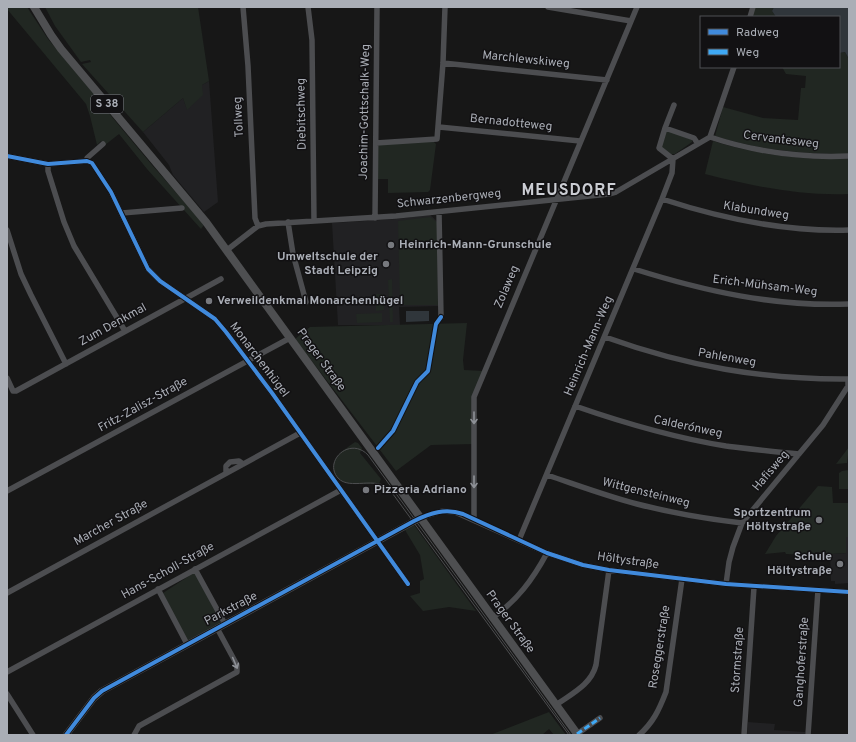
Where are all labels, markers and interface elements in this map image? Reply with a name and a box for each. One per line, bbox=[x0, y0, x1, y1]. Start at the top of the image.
legend bbox=[700, 16, 840, 68]
text: Radweg bbox=[736, 25, 779, 41]
street label: Joachim-Gottschalk-Weg bbox=[356, 44, 374, 180]
text: Weg bbox=[736, 45, 759, 61]
street label: Marchlewskiweg bbox=[481, 47, 571, 73]
street label: Diebitschweg bbox=[293, 78, 311, 150]
road number: S 38 bbox=[91, 95, 123, 113]
street label: Tollweg bbox=[230, 96, 248, 138]
street label: Bernadotteweg bbox=[469, 111, 553, 135]
street label: Cervantesweg bbox=[742, 127, 820, 153]
district label: MEUSDORF bbox=[521, 181, 617, 201]
street label: Schwarzenbergweg bbox=[396, 186, 502, 212]
street label: Klabundweg bbox=[722, 198, 790, 224]
place label: Heinrich-Mann-Grunschule bbox=[399, 237, 552, 253]
marker: Heinrich-Mann-Grunschule bbox=[386, 240, 396, 250]
place label: Umweltschule der Stadt Leipzig bbox=[277, 249, 378, 279]
marker: Umweltschule der Stadt Leipzig bbox=[381, 259, 391, 269]
street label: Zolaweg bbox=[491, 263, 523, 311]
street label: Erich-Mühsam-Weg bbox=[712, 272, 818, 300]
place label: Verweildenkmal Monarchenhügel bbox=[217, 293, 403, 309]
street label: Heinrich-Mann-Weg bbox=[561, 294, 617, 398]
marker: Verweildenkmal Monarchenhügel bbox=[204, 296, 214, 306]
street label: Zum Denkmal bbox=[76, 300, 150, 350]
street label: Monarchenhügel bbox=[226, 319, 292, 401]
street label: Prager Straße bbox=[293, 325, 349, 395]
street label: Pahlenweg bbox=[697, 345, 757, 371]
street label: Fritz-Zalisz-Straße bbox=[95, 374, 191, 436]
one-way arrow bbox=[470, 411, 478, 424]
street label: Calderónweg bbox=[652, 412, 724, 442]
street label: Hafisweg bbox=[749, 447, 793, 495]
street label: Wittgensteinweg bbox=[600, 474, 692, 512]
one-way arrow bbox=[470, 475, 478, 488]
place label: Pizzeria Adriano bbox=[374, 482, 467, 498]
marker: Pizzeria Adriano bbox=[361, 485, 371, 495]
street label: Marcher Straße bbox=[71, 496, 151, 550]
place label: Sportzentrum Höltystraße bbox=[733, 505, 811, 535]
marker: Sportzentrum Höltystraße bbox=[814, 515, 824, 525]
street label: Hans-Scholl-Straße bbox=[119, 539, 217, 603]
street label: Höltystraße bbox=[596, 549, 660, 573]
place label: Schule Höltystraße bbox=[767, 549, 832, 579]
marker: Schule Höltystraße bbox=[835, 559, 845, 569]
street label: Prager Straße bbox=[482, 587, 538, 657]
street label: Parkstraße bbox=[202, 588, 260, 630]
street label: Roseggerstraße bbox=[646, 604, 674, 690]
street label: Ganghoferstraße bbox=[791, 616, 813, 708]
street label: Stormstraße bbox=[728, 626, 748, 694]
one-way arrow bbox=[232, 656, 239, 668]

